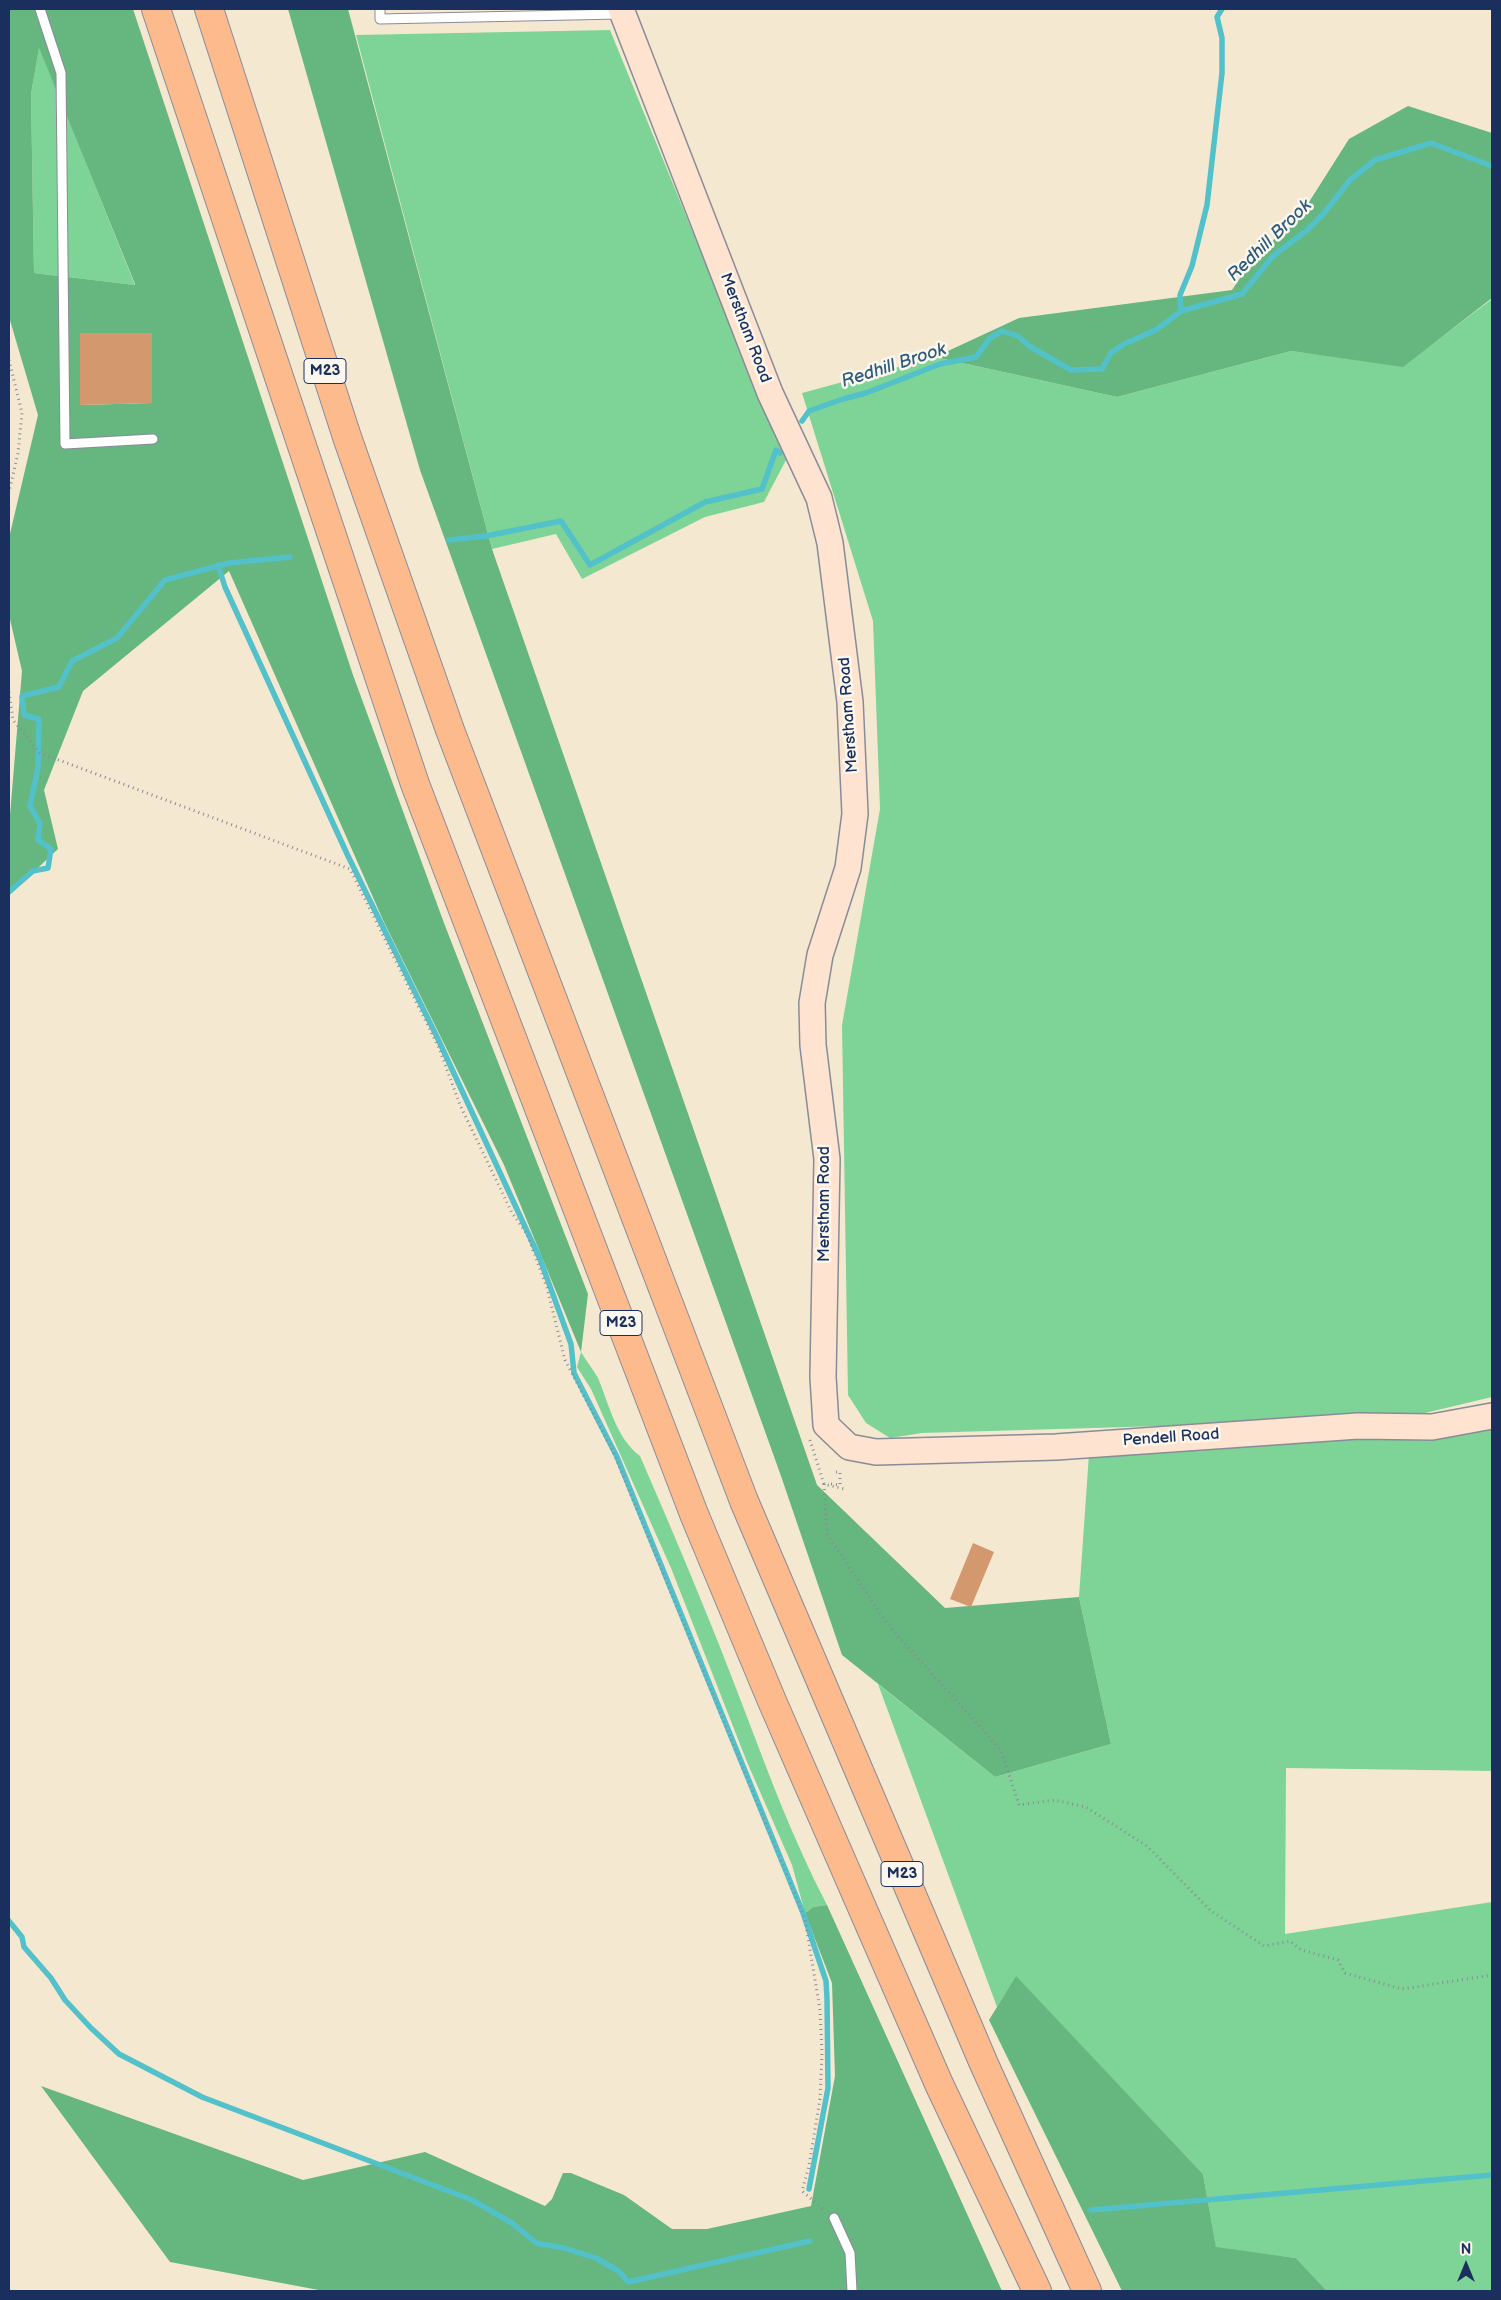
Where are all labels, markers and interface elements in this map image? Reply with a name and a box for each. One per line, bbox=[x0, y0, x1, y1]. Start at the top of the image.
water label: Redhill Brook bbox=[1223, 195, 1317, 287]
street label: Merstham Road bbox=[715, 270, 775, 386]
water label: Redhill Brook bbox=[839, 339, 949, 393]
road number: M23 bbox=[304, 358, 346, 384]
street label: Merstham Road bbox=[835, 656, 863, 774]
street label: Merstham Road bbox=[815, 1146, 835, 1262]
road number: M23 bbox=[600, 1310, 642, 1336]
street label: Pendell Road bbox=[1122, 1425, 1220, 1451]
road number: M23 bbox=[881, 1862, 923, 1886]
north arrow bbox=[1441, 2240, 1491, 2290]
text: N bbox=[1461, 2241, 1471, 2258]

